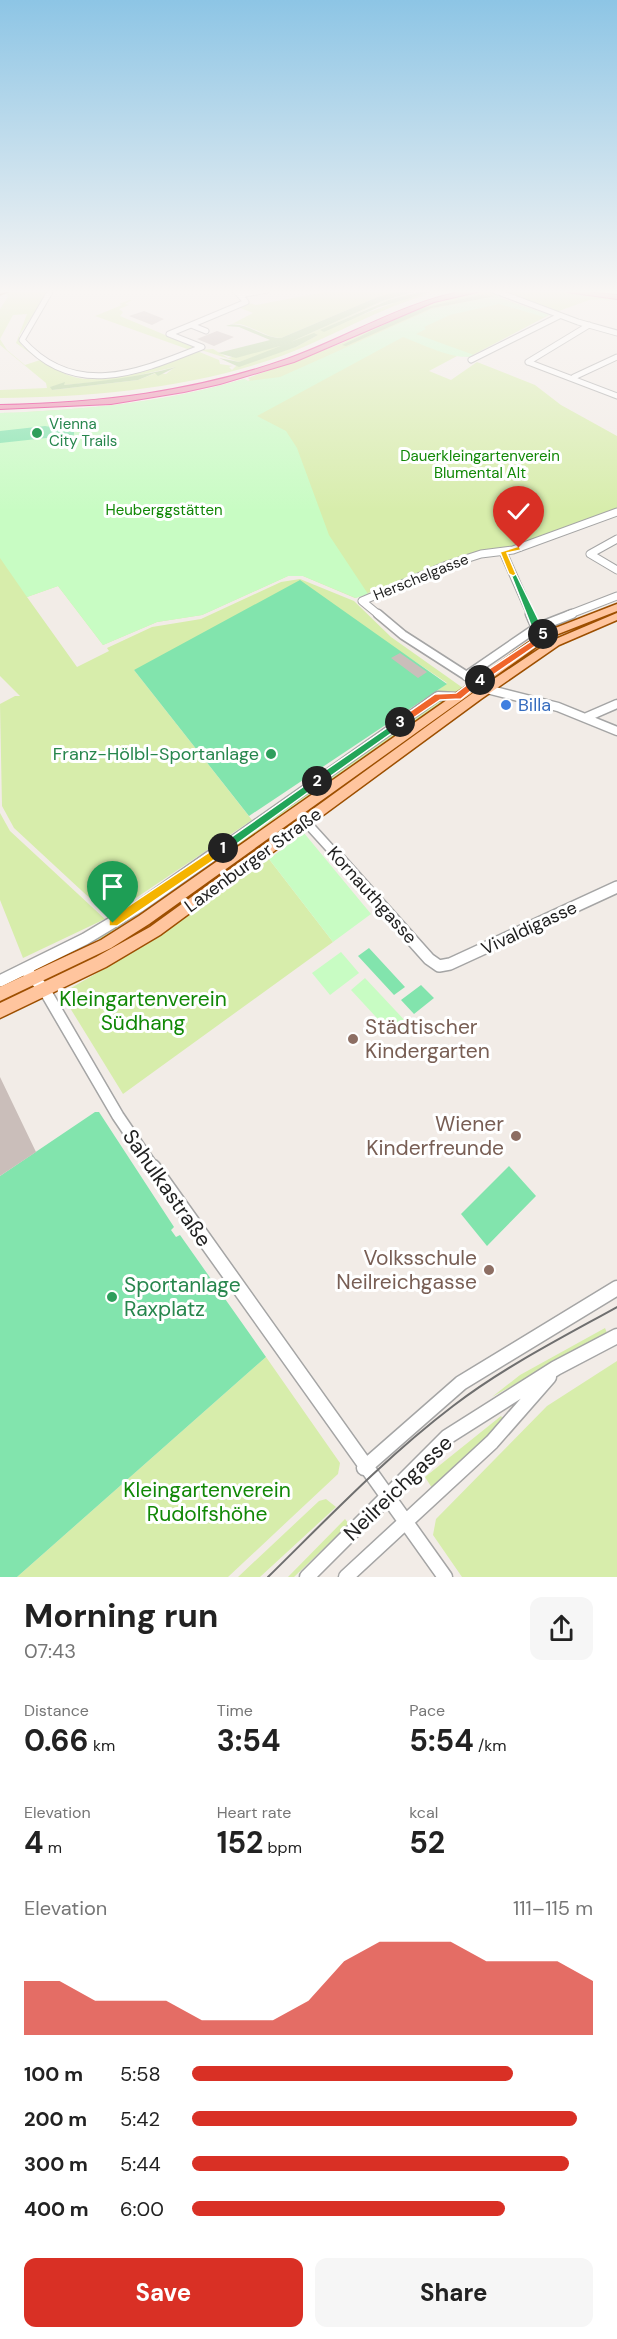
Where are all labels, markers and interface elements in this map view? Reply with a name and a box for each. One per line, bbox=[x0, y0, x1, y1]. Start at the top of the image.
place label: Vienna City Trails bbox=[49, 414, 117, 451]
marker: Vienna City Trails bbox=[30, 426, 44, 440]
park label: Dauerkleingartenverein Blumental Alt bbox=[400, 446, 560, 483]
pin bbox=[493, 486, 544, 548]
icon: check bbox=[502, 495, 535, 528]
park label: Heuberggstätten bbox=[105, 500, 223, 520]
street label: Herschelgasse bbox=[370, 549, 472, 605]
pin: 5 bbox=[528, 619, 558, 649]
text: 5 bbox=[538, 623, 548, 644]
pin: 4 bbox=[465, 665, 495, 695]
text: 4 bbox=[475, 669, 485, 690]
place label: Billa bbox=[518, 693, 551, 717]
marker: Billa bbox=[499, 698, 513, 712]
pin: 3 bbox=[385, 707, 415, 737]
text: 3 bbox=[395, 711, 405, 732]
place label: Franz-Hölbl-Sportanlage bbox=[53, 742, 259, 766]
marker: Franz-Hölbl-Sportanlage bbox=[264, 747, 278, 761]
pin: 2 bbox=[302, 766, 332, 796]
text: 2 bbox=[312, 770, 322, 791]
street label: Laxenburger Straße bbox=[180, 802, 326, 918]
pin: 1 bbox=[208, 833, 238, 863]
text: 1 bbox=[220, 837, 226, 858]
street label: Kornauthgasse bbox=[322, 841, 422, 949]
pin bbox=[87, 861, 138, 923]
icon: arrive bbox=[96, 870, 129, 903]
street label: Vivaldigasse bbox=[477, 895, 581, 961]
park label: Kleingartenverein Südhang bbox=[59, 985, 227, 1037]
place label: Städtischer Kindergarten bbox=[365, 1013, 490, 1065]
marker: Städtischer Kindergarten bbox=[346, 1032, 360, 1046]
place label: Wiener Kinderfreunde bbox=[366, 1110, 504, 1162]
street label: Sahulkastraße bbox=[116, 1124, 218, 1252]
marker: Wiener Kinderfreunde bbox=[509, 1129, 523, 1143]
place label: Volksschule Neilreichgasse bbox=[336, 1244, 477, 1296]
marker: Volksschule Neilreichgasse bbox=[482, 1263, 496, 1277]
place label: Sportanlage Raxplatz bbox=[124, 1271, 241, 1323]
marker: Sportanlage Raxplatz bbox=[105, 1290, 119, 1304]
street label: Neilreichgasse bbox=[338, 1429, 458, 1547]
park label: Kleingartenverein Rudolfshöhe bbox=[123, 1476, 291, 1528]
text: Morning run bbox=[24, 1594, 218, 1637]
button: share bbox=[530, 1597, 593, 1660]
text: 07:43 bbox=[24, 1638, 76, 1664]
text: Distance bbox=[24, 1700, 89, 1721]
text: Time bbox=[217, 1700, 253, 1721]
text: Pace bbox=[409, 1700, 445, 1721]
text: 0.66 bbox=[24, 1721, 89, 1760]
text: 3:54 bbox=[217, 1721, 281, 1760]
text: 5:54 bbox=[409, 1721, 474, 1760]
text: km bbox=[89, 1735, 115, 1756]
text: /km bbox=[474, 1735, 507, 1756]
text: Elevation bbox=[24, 1802, 91, 1823]
text: Heart rate bbox=[217, 1802, 291, 1823]
text: kcal bbox=[409, 1802, 438, 1823]
text: 4 bbox=[24, 1823, 44, 1862]
text: 152 bbox=[217, 1823, 263, 1862]
text: 52 bbox=[409, 1823, 445, 1862]
text: m bbox=[44, 1837, 62, 1858]
text: bpm bbox=[263, 1837, 302, 1858]
text: Elevation bbox=[24, 1895, 107, 1921]
text: 111–115 m bbox=[513, 1895, 593, 1921]
text: 100 m bbox=[24, 2061, 83, 2087]
text: 5:58 bbox=[120, 2061, 161, 2087]
text: 200 m bbox=[24, 2106, 87, 2132]
text: 5:42 bbox=[120, 2106, 160, 2132]
text: 300 m bbox=[24, 2151, 88, 2177]
text: 5:44 bbox=[120, 2151, 161, 2177]
text: 400 m bbox=[24, 2196, 89, 2222]
text: 6:00 bbox=[120, 2196, 164, 2222]
button: Save bbox=[24, 2258, 303, 2327]
button: Share bbox=[315, 2258, 593, 2327]

